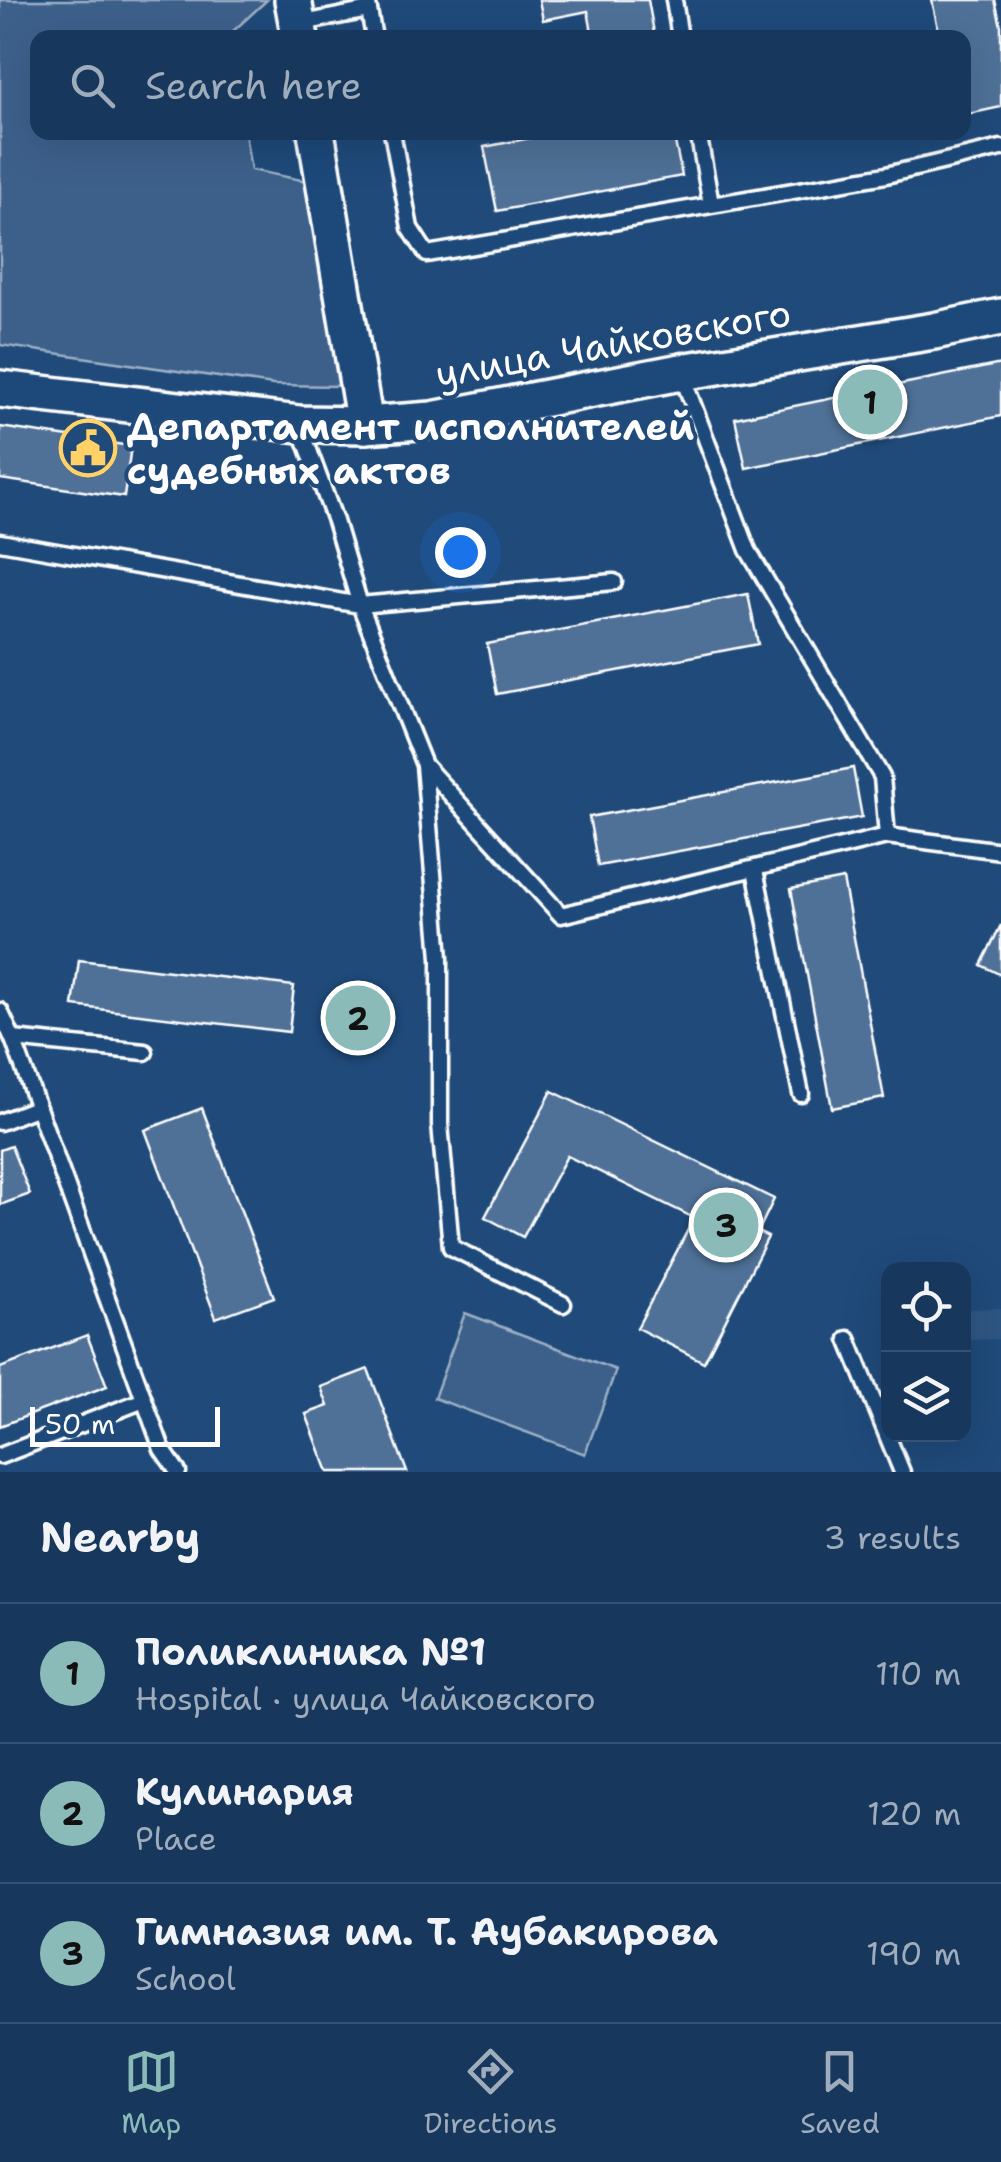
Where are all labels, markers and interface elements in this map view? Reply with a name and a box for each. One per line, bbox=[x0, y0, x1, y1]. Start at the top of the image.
search box bbox=[30, 30, 971, 140]
icon: search bbox=[65, 58, 120, 113]
text: Search here bbox=[145, 60, 362, 111]
street label: улица Чайковского bbox=[431, 287, 795, 399]
pin: 1 bbox=[838, 364, 902, 440]
place label: Департамент исполнителей судебных актов bbox=[127, 401, 694, 496]
public building icon: Департамент исполнителей судебных актов bbox=[58, 418, 118, 478]
your location bbox=[435, 527, 486, 578]
pin: 2 bbox=[326, 980, 390, 1056]
pin: 3 bbox=[694, 1188, 758, 1262]
map controls bbox=[881, 1262, 971, 1442]
button: locate bbox=[881, 1262, 971, 1352]
button: layers bbox=[881, 1352, 971, 1442]
scale bar bbox=[30, 1402, 220, 1446]
text: 50 m bbox=[45, 1405, 115, 1443]
text: Nearby bbox=[40, 1509, 200, 1565]
text: 3 results bbox=[824, 1516, 961, 1559]
text: Поликлиника №1 bbox=[135, 1626, 486, 1677]
text: 1 bbox=[65, 1652, 80, 1695]
text: 110 m bbox=[875, 1652, 961, 1695]
text: Hospital · улица Чайковского bbox=[135, 1677, 596, 1720]
text: Кулинария bbox=[135, 1766, 354, 1817]
text: 2 bbox=[61, 1792, 84, 1835]
text: 120 m bbox=[867, 1792, 961, 1835]
text: Place bbox=[135, 1817, 217, 1860]
text: Гимназия им. Т. Аубакирова bbox=[135, 1906, 718, 1957]
text: 3 bbox=[61, 1932, 84, 1975]
text: 190 m bbox=[866, 1932, 961, 1975]
text: School bbox=[135, 1957, 236, 2000]
tab: Map bbox=[121, 2044, 181, 2142]
tab: Directions bbox=[424, 2044, 557, 2142]
tab: Saved bbox=[800, 2044, 880, 2142]

